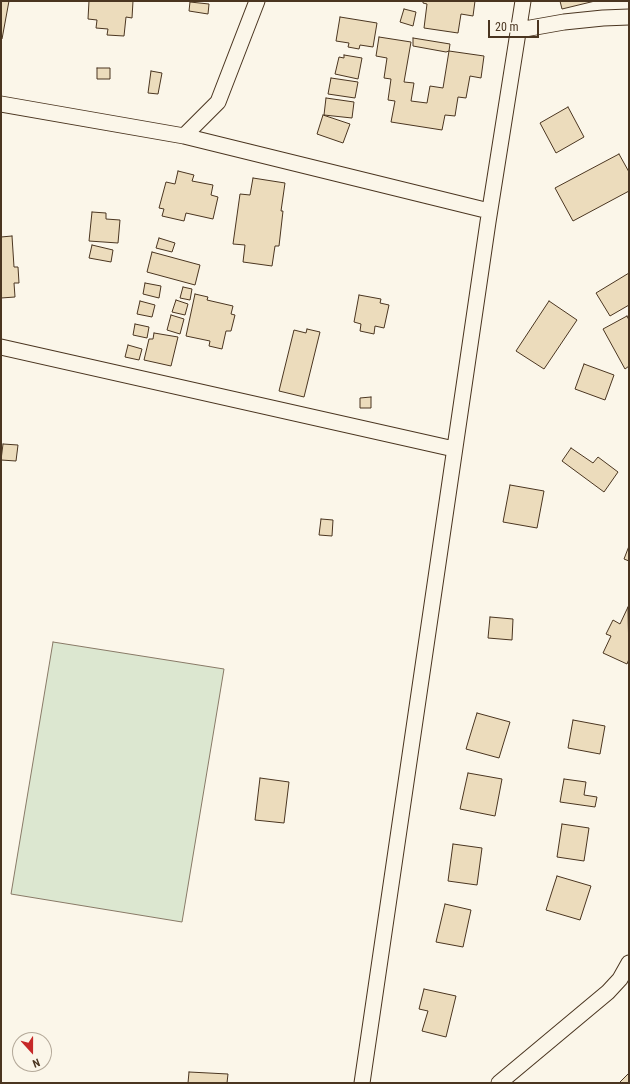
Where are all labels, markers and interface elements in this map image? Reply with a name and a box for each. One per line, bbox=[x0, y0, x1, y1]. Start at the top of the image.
scale bar bbox=[490, 12, 541, 38]
text: 20 m bbox=[495, 20, 519, 34]
north arrow bbox=[12, 1032, 52, 1072]
text: N bbox=[31, 1055, 42, 1070]

